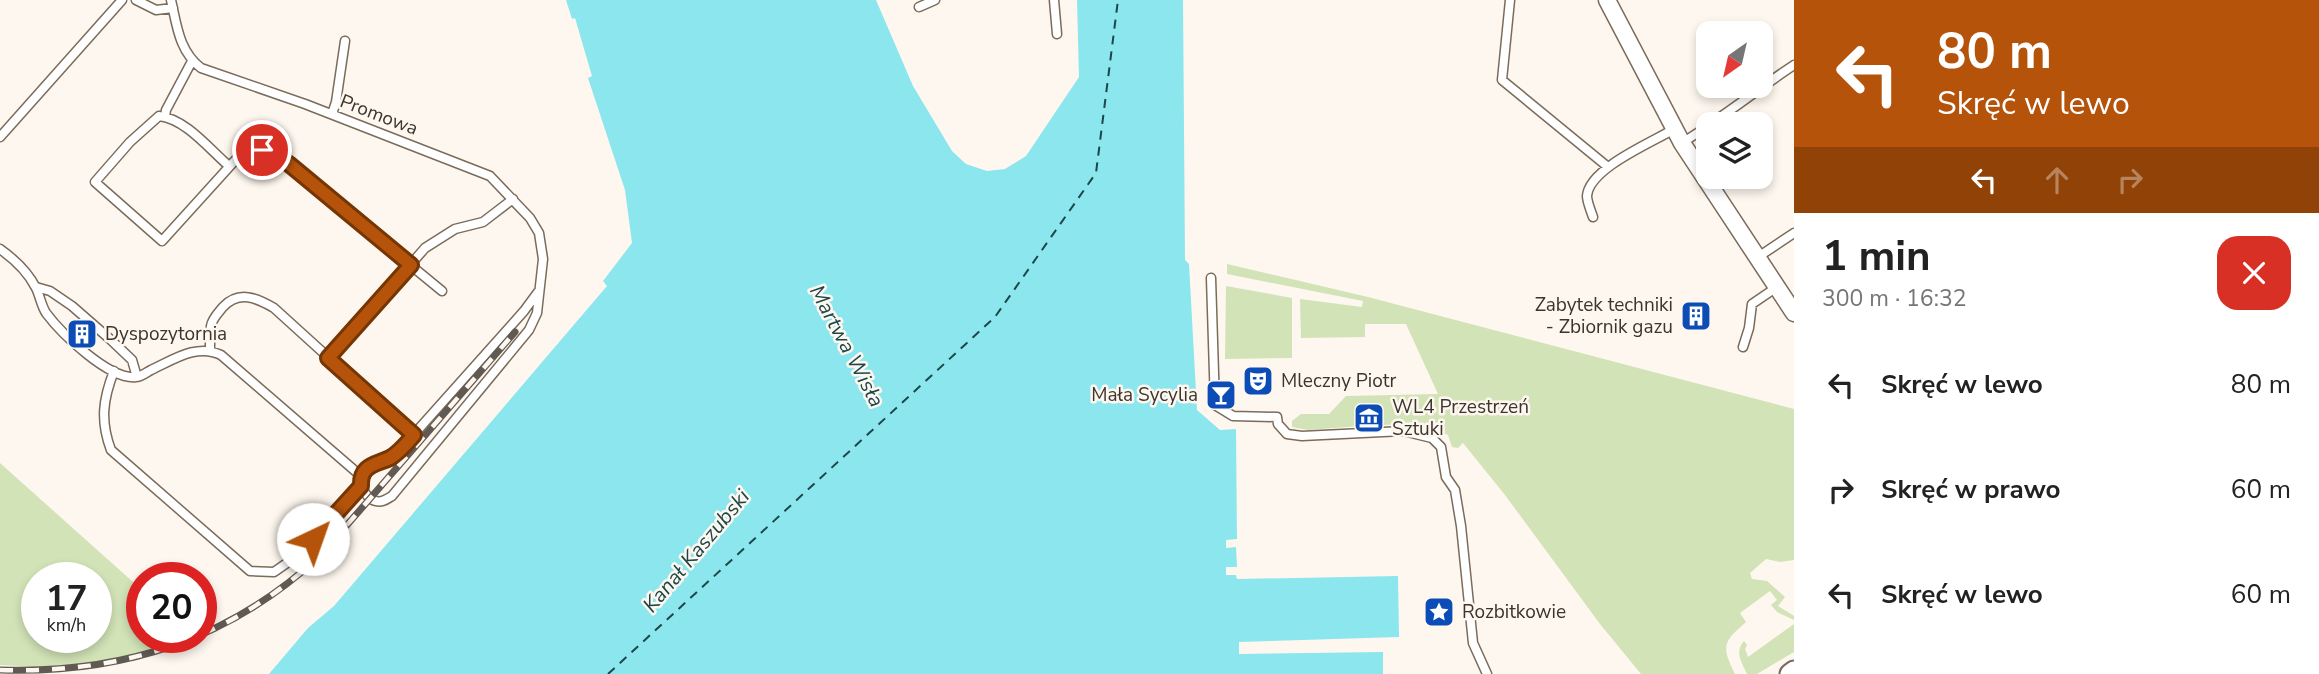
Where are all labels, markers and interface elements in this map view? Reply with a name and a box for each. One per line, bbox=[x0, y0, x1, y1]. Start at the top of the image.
text: 80 m bbox=[1937, 18, 2052, 85]
north arrow bbox=[1696, 21, 1773, 98]
map controls bbox=[1696, 21, 1773, 189]
icon: left bbox=[1822, 28, 1913, 119]
text: Skręć w lewo bbox=[1937, 82, 2130, 125]
street label: Promowa bbox=[336, 88, 422, 142]
button: layers bbox=[1696, 112, 1773, 189]
pin bbox=[232, 120, 292, 180]
icon: arrive bbox=[243, 131, 281, 169]
icon: left bbox=[1965, 161, 2003, 199]
icon: ahead bbox=[2038, 161, 2076, 199]
icon: right bbox=[2111, 161, 2149, 199]
text: 1 min bbox=[1822, 228, 1931, 285]
button: close bbox=[2217, 236, 2291, 310]
water label: Martwa Wisła bbox=[803, 280, 891, 412]
text: 300 m · 16:32 bbox=[1822, 283, 1967, 314]
place label: Zabytek techniki - Zbiornik gazu bbox=[1535, 292, 1673, 340]
building icon: Zabytek techniki - Zbiornik gazu bbox=[1679, 299, 1713, 333]
building icon: Dyspozytornia bbox=[65, 317, 99, 351]
place label: Dyspozytornia bbox=[105, 321, 227, 347]
theatre icon: Mleczny Piotr bbox=[1241, 364, 1275, 398]
icon: left bbox=[1822, 366, 1860, 404]
text: Skręć w lewo bbox=[1881, 367, 2043, 402]
text: 80 m bbox=[2231, 367, 2291, 402]
place label: Mleczny Piotr bbox=[1281, 368, 1396, 394]
bar icon: Mała Sycylia bbox=[1204, 378, 1238, 412]
place label: Mała Sycylia bbox=[1091, 382, 1198, 408]
place label: WL4 Przestrzeń Sztuki bbox=[1392, 394, 1529, 442]
museum icon: WL4 Przestrzeń Sztuki bbox=[1352, 401, 1386, 435]
icon: right bbox=[1822, 471, 1860, 509]
text: Skręć w prawo bbox=[1881, 472, 2061, 507]
text: 60 m bbox=[2231, 472, 2291, 507]
water label: Kanał Kaszubski bbox=[636, 483, 756, 618]
position arrow bbox=[276, 502, 350, 576]
speed limit sign: 20 bbox=[126, 562, 217, 653]
text: 17 bbox=[45, 575, 88, 622]
icon: left bbox=[1822, 576, 1860, 614]
text: Skręć w lewo bbox=[1881, 577, 2043, 612]
text: 60 m bbox=[2231, 577, 2291, 612]
place icon: Rozbitkowie bbox=[1422, 595, 1456, 629]
place label: Rozbitkowie bbox=[1462, 599, 1566, 625]
text: km/h bbox=[47, 613, 86, 637]

